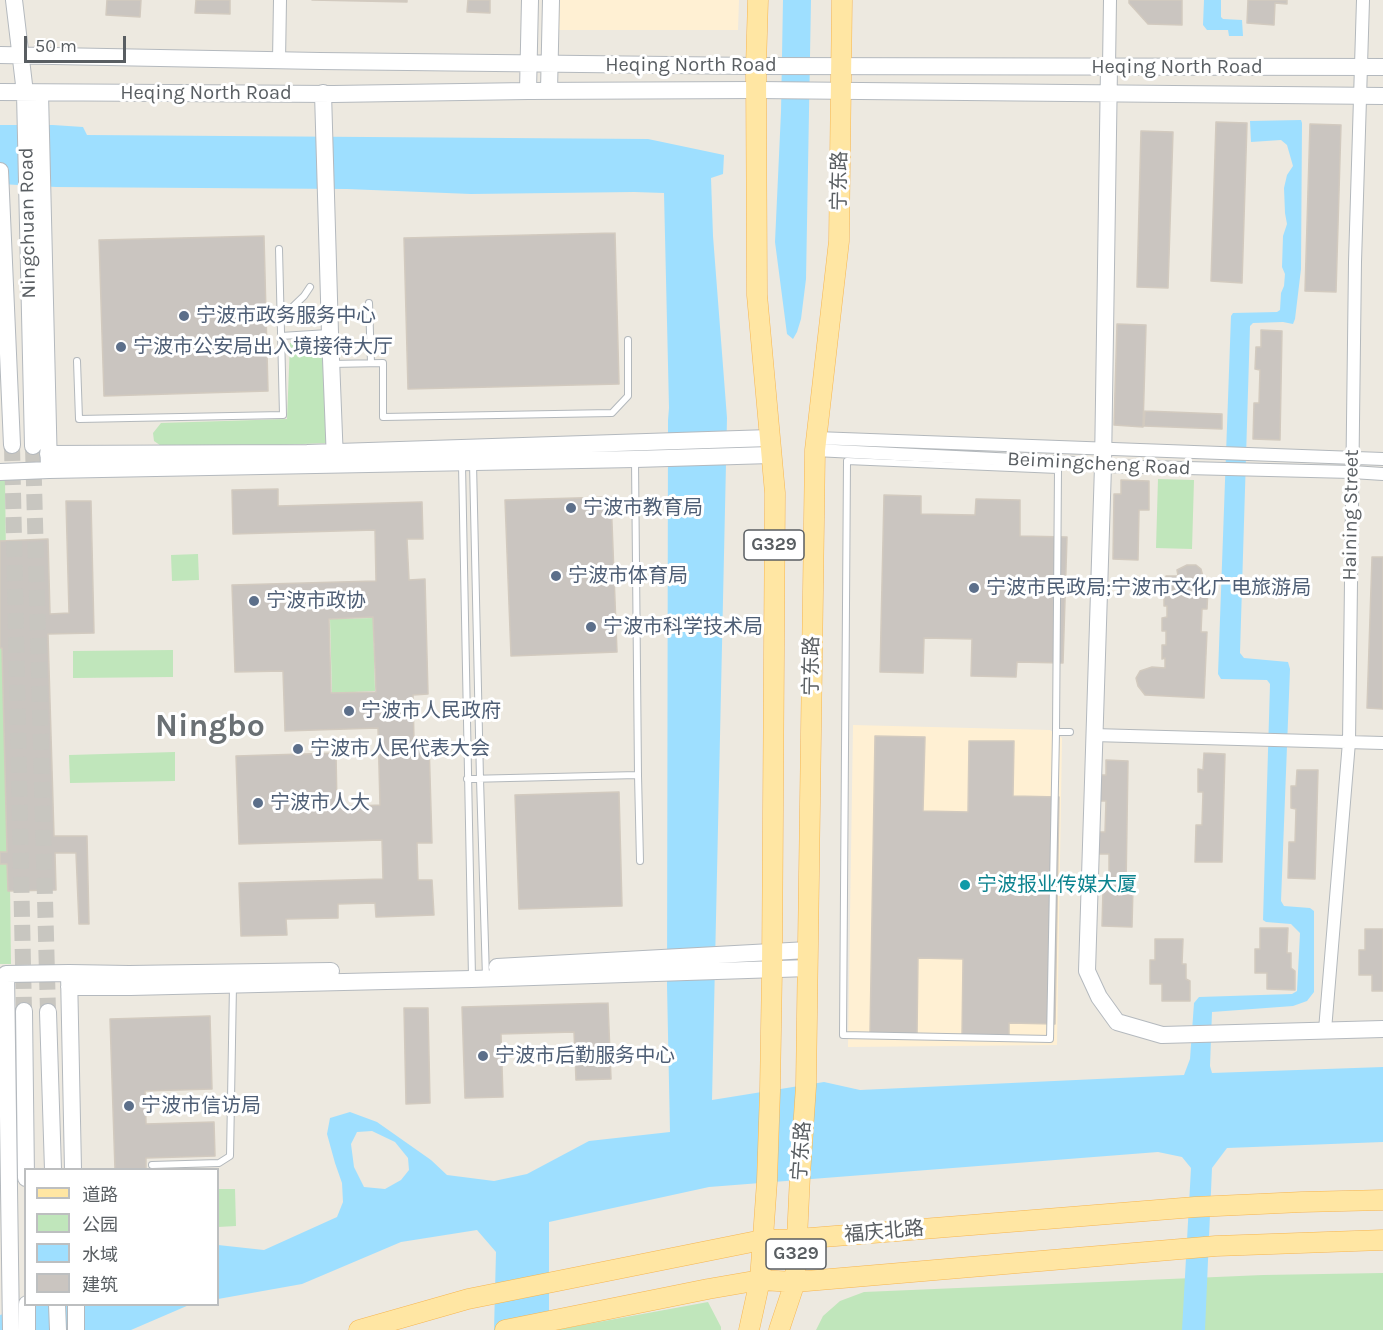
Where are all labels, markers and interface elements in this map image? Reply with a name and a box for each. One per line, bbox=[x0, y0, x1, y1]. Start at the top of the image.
scale bar bbox=[27, 24, 129, 62]
text: 50 m bbox=[35, 35, 77, 57]
street label: Heqing North Road bbox=[605, 53, 777, 77]
street label: Heqing North Road bbox=[1091, 55, 1263, 79]
street label: Heqing North Road bbox=[120, 81, 292, 105]
street label: Ningchuan Road bbox=[15, 147, 41, 299]
street label: 宁东路 bbox=[827, 151, 853, 211]
place label: 宁波市政务服务中心 bbox=[196, 304, 376, 328]
marker: 宁波市政务服务中心 bbox=[177, 309, 191, 323]
place label: 宁波市公安局出入境接待大厅 bbox=[133, 335, 393, 359]
marker: 宁波市公安局出入境接待大厅 bbox=[114, 340, 128, 354]
street label: Beimingcheng Road bbox=[1007, 447, 1191, 481]
street label: Haining Street bbox=[1338, 449, 1364, 581]
place label: 宁波市教育局 bbox=[583, 496, 703, 520]
marker: 宁波市教育局 bbox=[564, 501, 578, 515]
road number: G329 bbox=[744, 530, 804, 560]
place label: 宁波市体育局 bbox=[568, 564, 688, 588]
marker: 宁波市体育局 bbox=[549, 569, 563, 583]
place label: 宁波市民政局;宁波市文化广电旅游局 bbox=[986, 576, 1311, 600]
marker: 宁波市民政局;宁波市文化广电旅游局 bbox=[967, 581, 981, 595]
place label: 宁波市政协 bbox=[266, 589, 366, 613]
marker: 宁波市政协 bbox=[247, 594, 261, 608]
place label: 宁波市科学技术局 bbox=[603, 615, 763, 639]
marker: 宁波市科学技术局 bbox=[584, 620, 598, 634]
street label: 宁东路 bbox=[799, 636, 825, 696]
place label: 宁波市人民政府 bbox=[361, 699, 501, 723]
marker: 宁波市人民政府 bbox=[342, 704, 356, 718]
district label: Ningbo bbox=[155, 708, 265, 746]
place label: 宁波市人民代表大会 bbox=[310, 737, 490, 761]
marker: 宁波市人民代表大会 bbox=[291, 742, 305, 756]
place label: 宁波市人大 bbox=[270, 791, 370, 815]
marker: 宁波市人大 bbox=[251, 796, 265, 810]
place label: 宁波报业传媒大厦 bbox=[977, 873, 1137, 897]
marker: 宁波报业传媒大厦 bbox=[958, 878, 972, 892]
place label: 宁波市后勤服务中心 bbox=[495, 1044, 675, 1068]
marker: 宁波市后勤服务中心 bbox=[476, 1049, 490, 1063]
place label: 宁波市信访局 bbox=[141, 1094, 261, 1118]
marker: 宁波市信访局 bbox=[122, 1099, 136, 1113]
street label: 宁东路 bbox=[788, 1120, 816, 1182]
legend bbox=[24, 1168, 219, 1306]
text: 道路 bbox=[82, 1184, 118, 1206]
text: 公园 bbox=[82, 1214, 118, 1236]
street label: 福庆北路 bbox=[843, 1217, 925, 1247]
road number: G329 bbox=[766, 1239, 826, 1269]
text: 水域 bbox=[82, 1244, 118, 1266]
text: 建筑 bbox=[82, 1274, 118, 1296]

